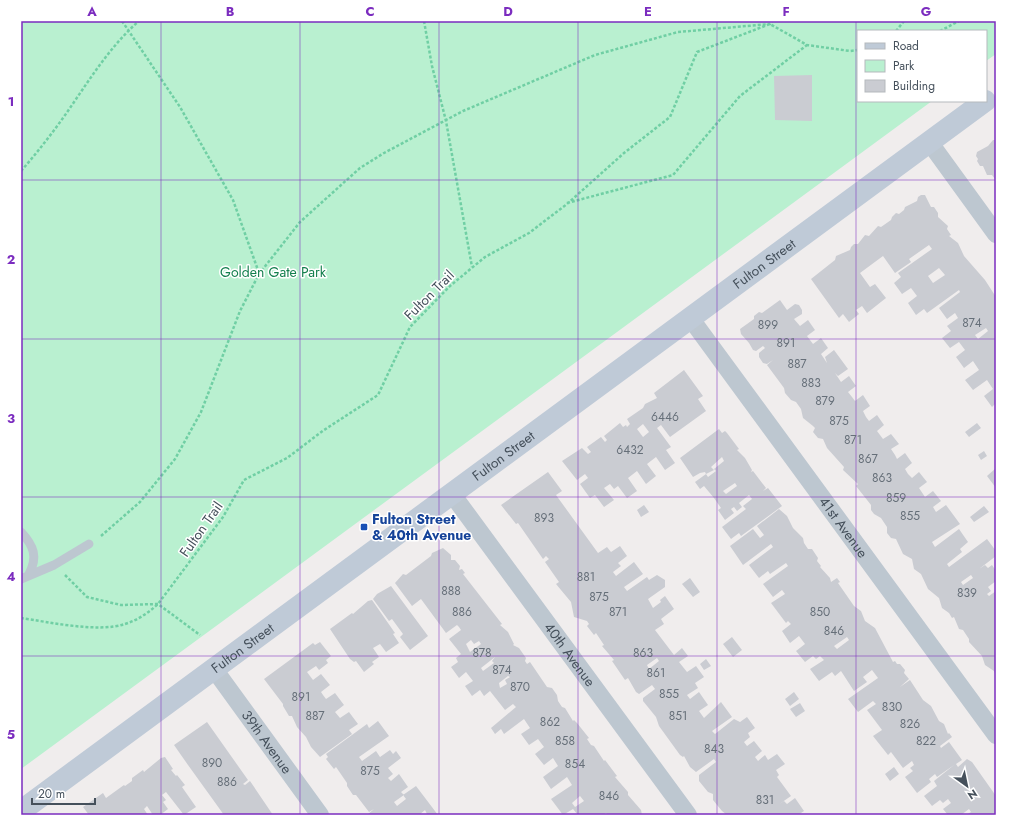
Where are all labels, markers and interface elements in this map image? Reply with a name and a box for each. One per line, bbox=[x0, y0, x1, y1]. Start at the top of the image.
text: A bbox=[86, 2, 97, 21]
text: B bbox=[226, 2, 235, 21]
text: C bbox=[365, 2, 375, 21]
text: D bbox=[503, 2, 513, 21]
text: E bbox=[644, 2, 652, 21]
text: F bbox=[782, 2, 790, 21]
text: G bbox=[921, 2, 932, 21]
legend bbox=[857, 30, 987, 102]
text: Road bbox=[893, 37, 919, 55]
text: Park bbox=[893, 57, 915, 75]
text: Building bbox=[893, 77, 935, 95]
text: 1 bbox=[8, 92, 14, 111]
street label: Fulton Street bbox=[729, 233, 800, 293]
text: 2 bbox=[7, 250, 15, 269]
park label: Golden Gate Park bbox=[220, 262, 327, 282]
street label: Fulton Trail bbox=[399, 265, 459, 325]
house number: 874 bbox=[962, 314, 982, 332]
house number: 899 bbox=[758, 316, 778, 334]
house number: 891 bbox=[777, 334, 795, 352]
house number: 887 bbox=[787, 355, 807, 373]
house number: 883 bbox=[801, 374, 821, 392]
house number: 879 bbox=[815, 392, 835, 410]
house number: 6446 bbox=[651, 408, 679, 426]
text: 3 bbox=[7, 409, 15, 428]
house number: 875 bbox=[829, 412, 849, 430]
street label: Fulton Street bbox=[468, 426, 539, 486]
house number: 871 bbox=[844, 431, 862, 449]
house number: 6432 bbox=[616, 441, 644, 459]
house number: 867 bbox=[858, 450, 879, 468]
house number: 863 bbox=[872, 469, 892, 487]
house number: 859 bbox=[886, 489, 906, 507]
street label: 41st Avenue bbox=[814, 492, 873, 562]
street label: Fulton Trail bbox=[175, 497, 227, 561]
house number: 855 bbox=[900, 507, 920, 525]
place label: Fulton Street & 40th Avenue bbox=[372, 509, 471, 545]
house number: 893 bbox=[534, 509, 554, 527]
marker: Fulton Street & 40th Avenue bbox=[359, 522, 369, 532]
text: 4 bbox=[6, 567, 16, 586]
house number: 881 bbox=[577, 568, 595, 586]
house number: 888 bbox=[441, 582, 461, 600]
house number: 839 bbox=[957, 584, 977, 602]
house number: 875 bbox=[589, 588, 609, 606]
house number: 886 bbox=[452, 603, 472, 621]
house number: 871 bbox=[609, 603, 627, 621]
house number: 850 bbox=[810, 603, 830, 621]
street label: Fulton Street bbox=[207, 618, 278, 678]
street label: 40th Avenue bbox=[540, 618, 600, 691]
house number: 846 bbox=[824, 622, 844, 640]
house number: 878 bbox=[472, 644, 492, 662]
house number: 863 bbox=[633, 644, 653, 662]
house number: 874 bbox=[492, 661, 512, 679]
house number: 861 bbox=[647, 664, 665, 682]
house number: 870 bbox=[510, 678, 530, 696]
house number: 855 bbox=[659, 685, 679, 703]
house number: 891 bbox=[292, 688, 310, 706]
house number: 830 bbox=[882, 698, 902, 716]
street label: 39th Avenue bbox=[237, 706, 297, 778]
house number: 887 bbox=[305, 707, 325, 725]
house number: 851 bbox=[669, 707, 687, 725]
house number: 862 bbox=[540, 713, 560, 731]
house number: 826 bbox=[900, 715, 920, 733]
text: 5 bbox=[7, 725, 15, 744]
house number: 858 bbox=[555, 732, 575, 750]
house number: 822 bbox=[916, 732, 936, 750]
house number: 843 bbox=[704, 740, 724, 758]
house number: 890 bbox=[202, 754, 222, 772]
house number: 854 bbox=[565, 755, 585, 773]
house number: 875 bbox=[360, 762, 380, 780]
north arrow bbox=[947, 766, 987, 806]
house number: 886 bbox=[217, 773, 237, 791]
scale bar bbox=[32, 780, 95, 806]
text: 20 m bbox=[38, 785, 65, 803]
text: N bbox=[964, 785, 980, 803]
house number: 846 bbox=[599, 787, 619, 805]
house number: 831 bbox=[756, 791, 774, 809]

